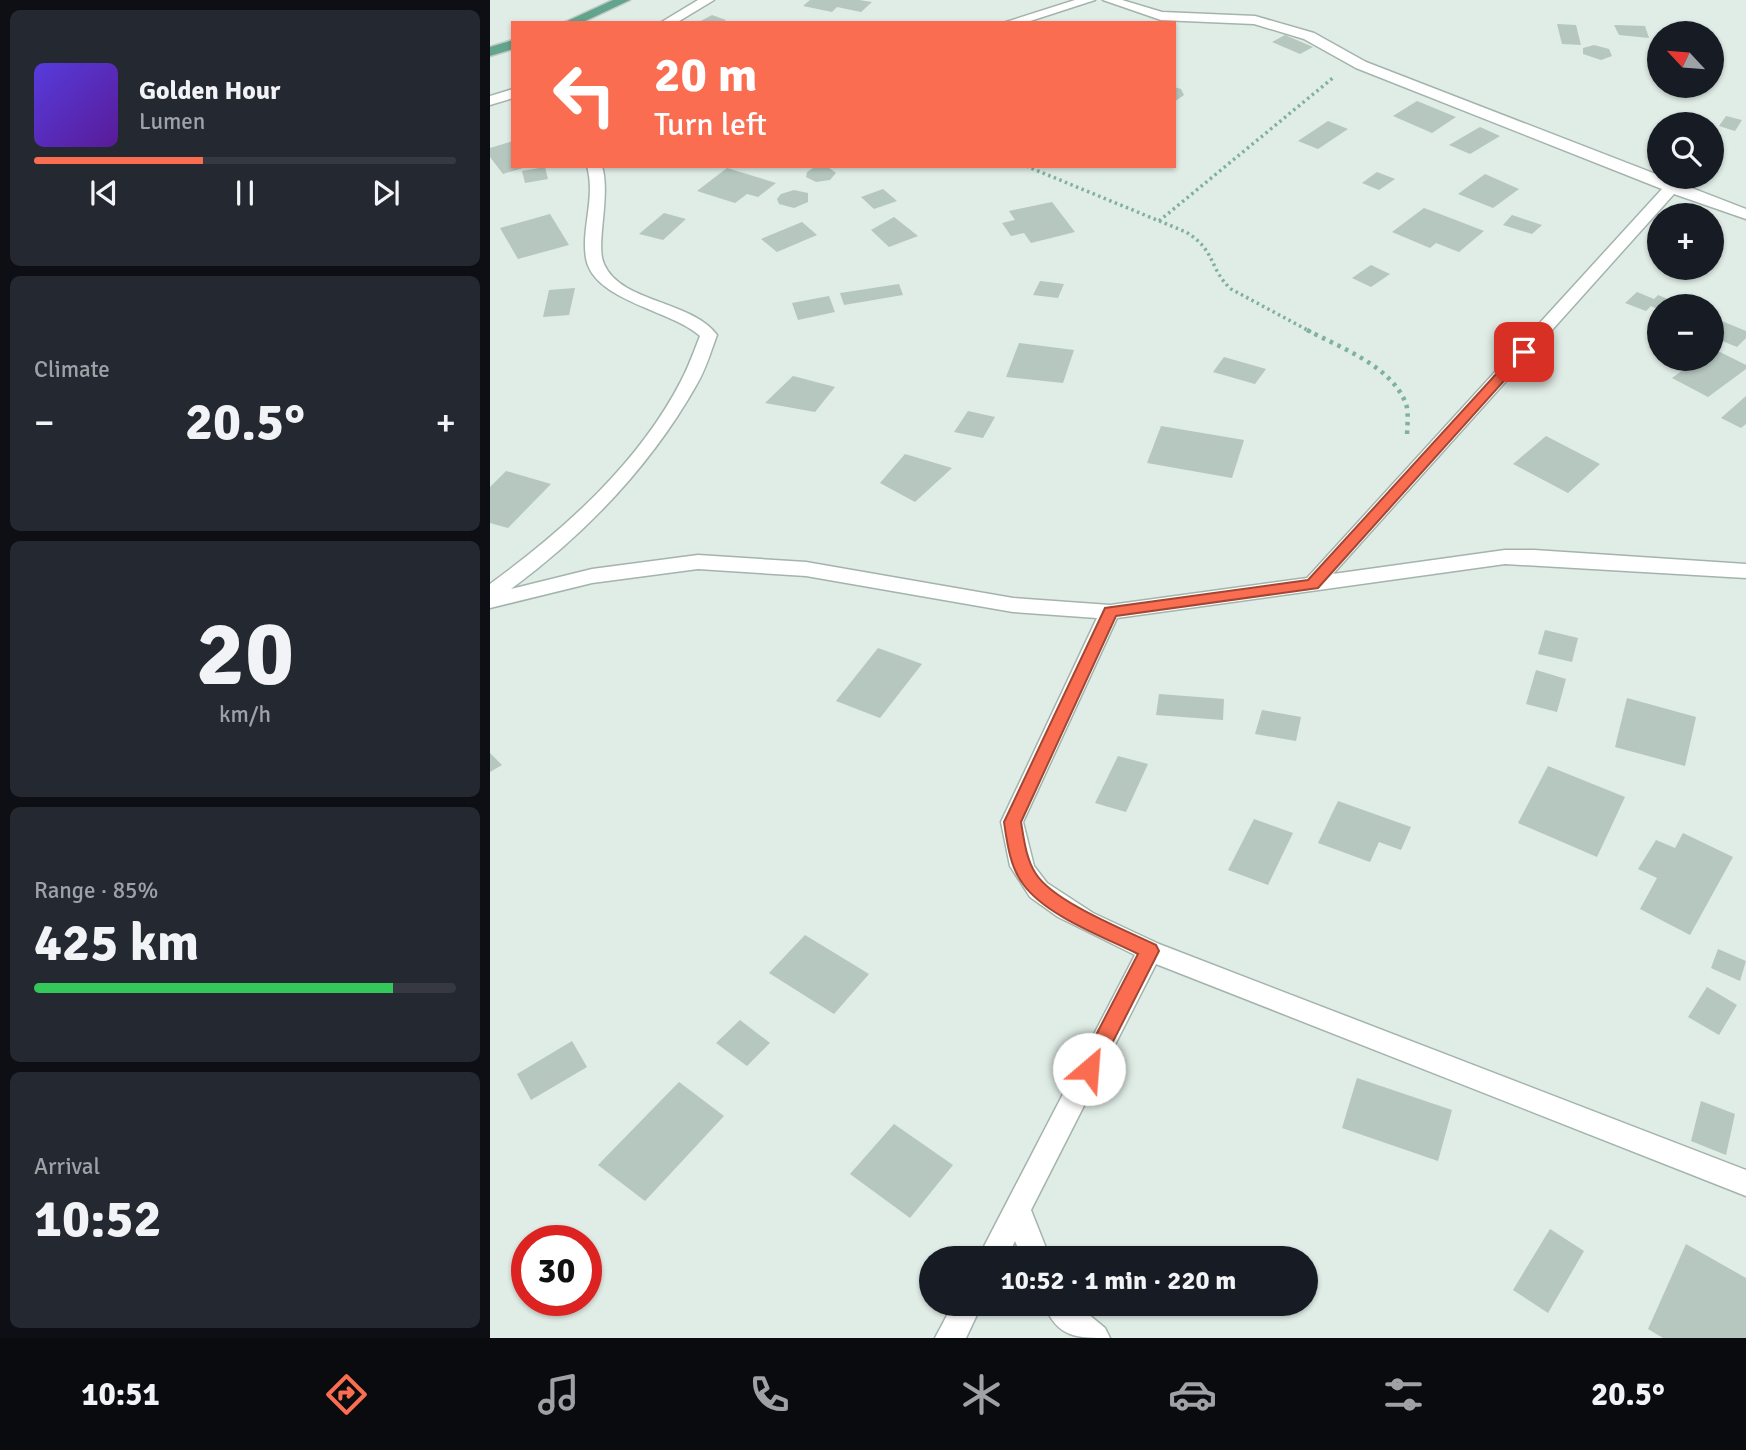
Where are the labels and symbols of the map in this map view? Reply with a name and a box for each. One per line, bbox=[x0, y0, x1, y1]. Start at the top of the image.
north arrow bbox=[1647, 21, 1724, 98]
pin bbox=[1494, 322, 1554, 382]
position arrow bbox=[1052, 1032, 1126, 1106]
speed limit sign: 30 bbox=[511, 1225, 602, 1316]

